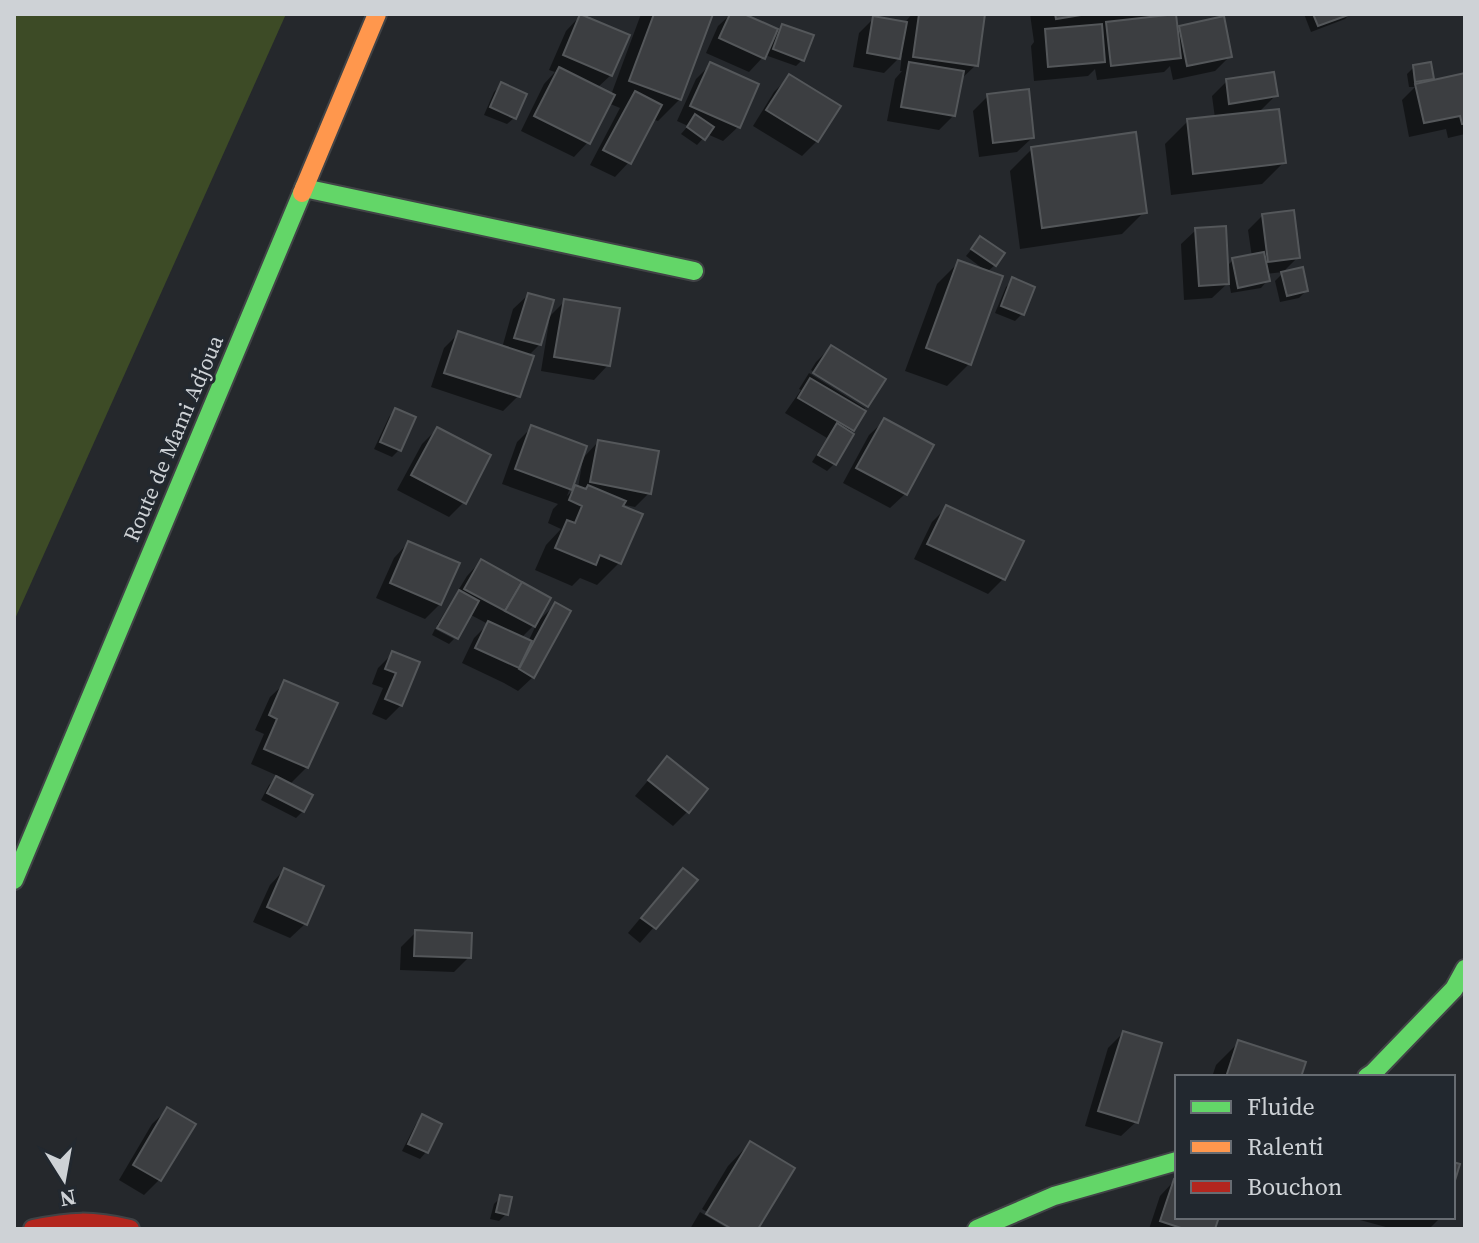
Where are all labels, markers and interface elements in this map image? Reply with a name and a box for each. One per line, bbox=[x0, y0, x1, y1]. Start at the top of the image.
street label: Route de Mami Adjoua bbox=[116, 329, 230, 546]
legend bbox=[1175, 1075, 1455, 1219]
text: Fluide bbox=[1247, 1090, 1315, 1123]
text: Ralenti bbox=[1247, 1130, 1324, 1163]
north arrow bbox=[24, 1139, 104, 1219]
text: Bouchon bbox=[1247, 1170, 1342, 1203]
text: N bbox=[57, 1182, 79, 1215]

